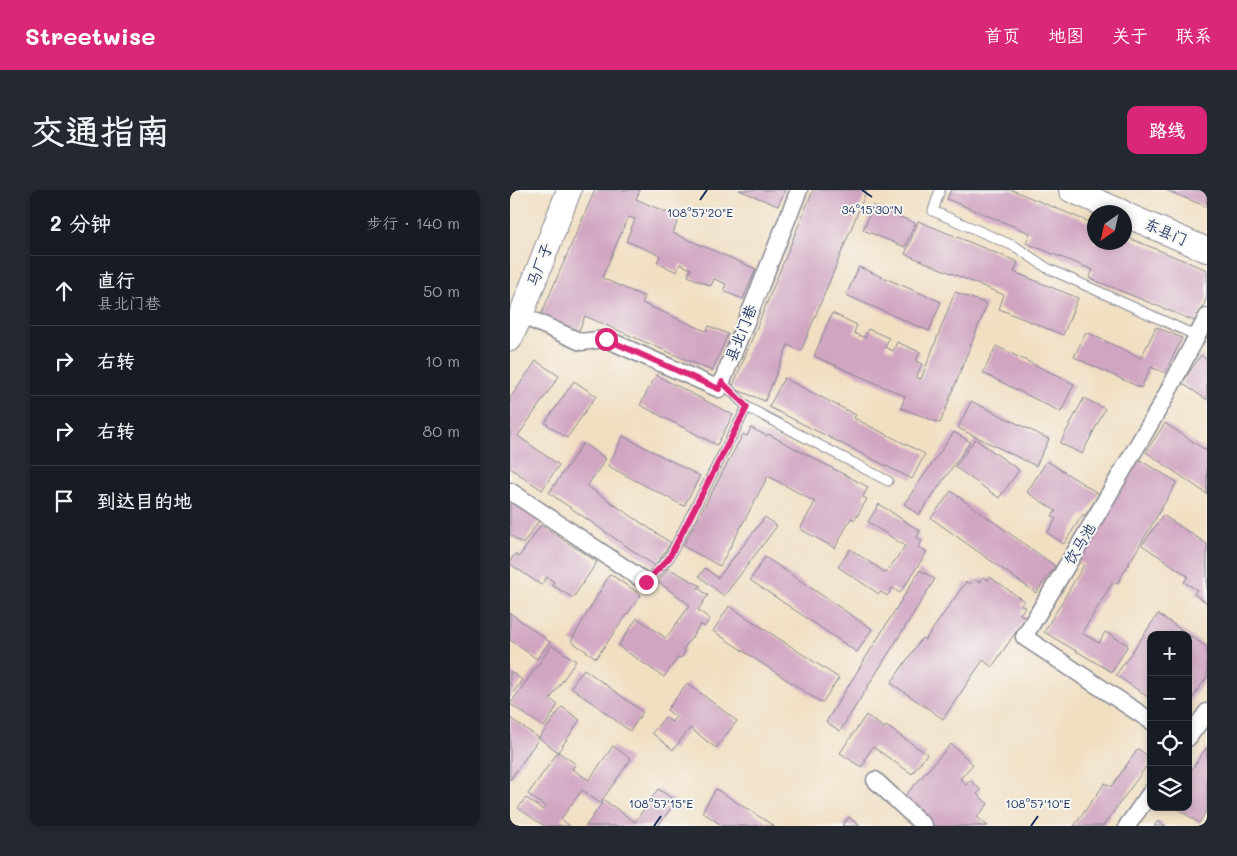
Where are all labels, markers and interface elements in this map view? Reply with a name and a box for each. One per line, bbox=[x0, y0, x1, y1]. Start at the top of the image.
text: Streetwise bbox=[25, 20, 155, 51]
text: 首页 bbox=[984, 23, 1020, 47]
text: 地图 bbox=[1048, 23, 1084, 47]
text: 关于 bbox=[1112, 23, 1148, 47]
text: 联系 bbox=[1176, 23, 1212, 47]
button: 路线 bbox=[1127, 106, 1207, 154]
text: 交通指南 bbox=[30, 107, 170, 153]
text: 34°15'30"N bbox=[841, 201, 903, 217]
text: 108°57'20"E bbox=[667, 204, 733, 220]
north arrow bbox=[1087, 205, 1132, 250]
text: 2 分钟 bbox=[50, 209, 111, 236]
text: 步行 · 140 m bbox=[366, 212, 460, 233]
street label: 东县门 bbox=[1142, 213, 1191, 249]
street label: 马厂子 bbox=[522, 240, 556, 289]
text: 直行 bbox=[97, 267, 135, 292]
icon: ahead bbox=[50, 277, 78, 305]
text: 50 m bbox=[423, 280, 460, 301]
text: 县北门巷 bbox=[97, 292, 161, 313]
street label: 县北门巷 bbox=[720, 301, 761, 364]
route start bbox=[595, 328, 618, 351]
icon: right bbox=[50, 347, 78, 375]
text: 右转 bbox=[97, 348, 135, 373]
text: 10 m bbox=[425, 350, 460, 371]
icon: right bbox=[50, 417, 78, 445]
text: 右转 bbox=[97, 418, 135, 443]
text: 80 m bbox=[423, 420, 460, 441]
icon: arrive bbox=[50, 487, 78, 515]
text: 到达目的地 bbox=[97, 488, 192, 513]
street label: 饮马池 bbox=[1059, 519, 1099, 568]
route end bbox=[635, 571, 658, 594]
map controls bbox=[1147, 631, 1192, 811]
button: + bbox=[1147, 631, 1192, 676]
button: − bbox=[1147, 676, 1192, 721]
button: locate bbox=[1147, 721, 1192, 766]
button: layers bbox=[1147, 766, 1192, 811]
text: 108°57'15"E bbox=[629, 795, 693, 811]
text: 108°57'10"E bbox=[1006, 795, 1071, 811]

